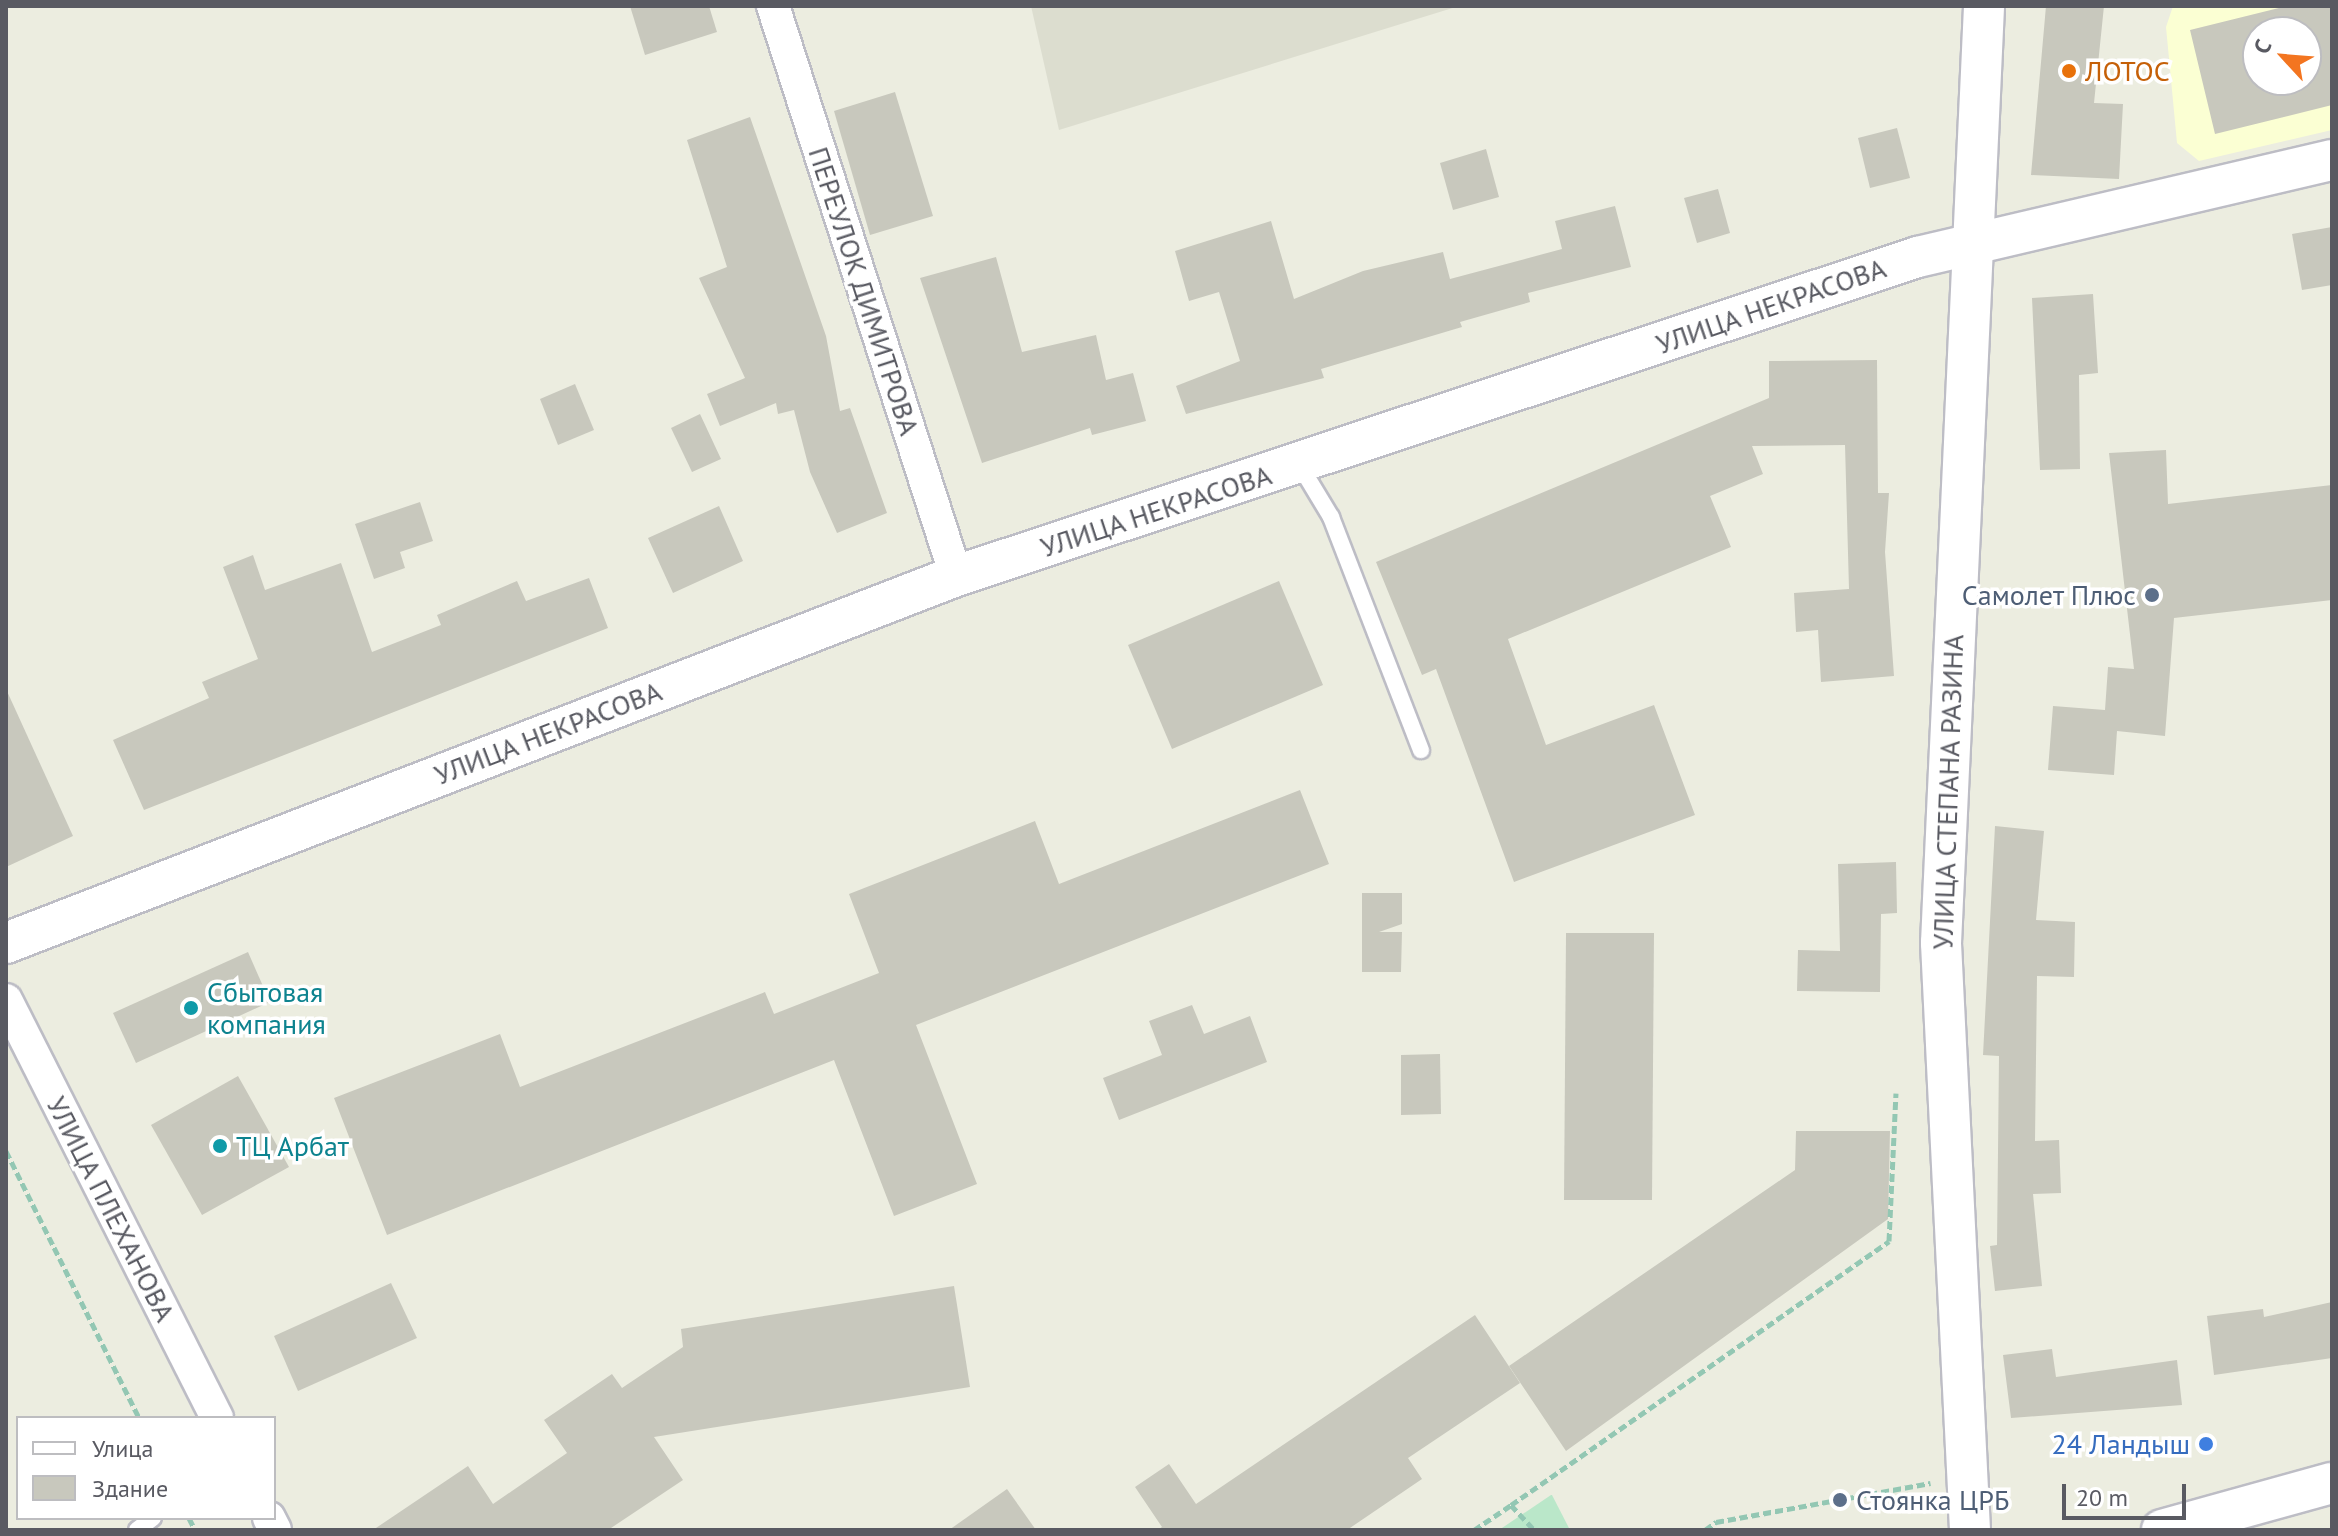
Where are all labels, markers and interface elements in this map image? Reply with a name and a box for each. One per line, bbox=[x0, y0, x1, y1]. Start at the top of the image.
north arrow bbox=[2242, 16, 2322, 96]
text: С bbox=[2247, 35, 2278, 58]
place label: ЛОТОС bbox=[2085, 54, 2170, 88]
marker: ЛОТОС bbox=[2060, 62, 2078, 80]
street label: ПЕРЕУЛОК ДИМИТРОВА bbox=[801, 142, 927, 440]
street label: УЛИЦА НЕКРАСОВА bbox=[1651, 251, 1891, 361]
street label: УЛИЦА НЕКРАСОВА bbox=[1036, 458, 1276, 564]
place label: Самолет Плюс bbox=[1961, 578, 2136, 612]
marker: Самолет Плюс bbox=[2143, 586, 2161, 604]
street label: УЛИЦА СТЕПАНА РАЗИНА bbox=[1926, 633, 1970, 951]
street label: УЛИЦА НЕКРАСОВА bbox=[429, 674, 667, 792]
place label: Сбытовая компания bbox=[207, 975, 326, 1041]
marker: Сбытовая компания bbox=[182, 999, 200, 1017]
street label: УЛИЦА ПЛЕХАНОВА bbox=[39, 1090, 183, 1328]
place label: ТЦ Арбат bbox=[236, 1129, 350, 1163]
marker: ТЦ Арбат bbox=[211, 1137, 229, 1155]
legend bbox=[16, 1416, 276, 1520]
place label: 24 Ландыш bbox=[2051, 1427, 2190, 1461]
text: Улица bbox=[92, 1433, 153, 1464]
marker: 24 Ландыш bbox=[2197, 1435, 2215, 1453]
scale bar bbox=[2066, 1468, 2190, 1518]
text: Здание bbox=[92, 1473, 168, 1504]
text: 20 m bbox=[2076, 1482, 2128, 1513]
place label: Стоянка ЦРБ bbox=[1856, 1483, 2009, 1517]
marker: Стоянка ЦРБ bbox=[1831, 1491, 1849, 1509]

